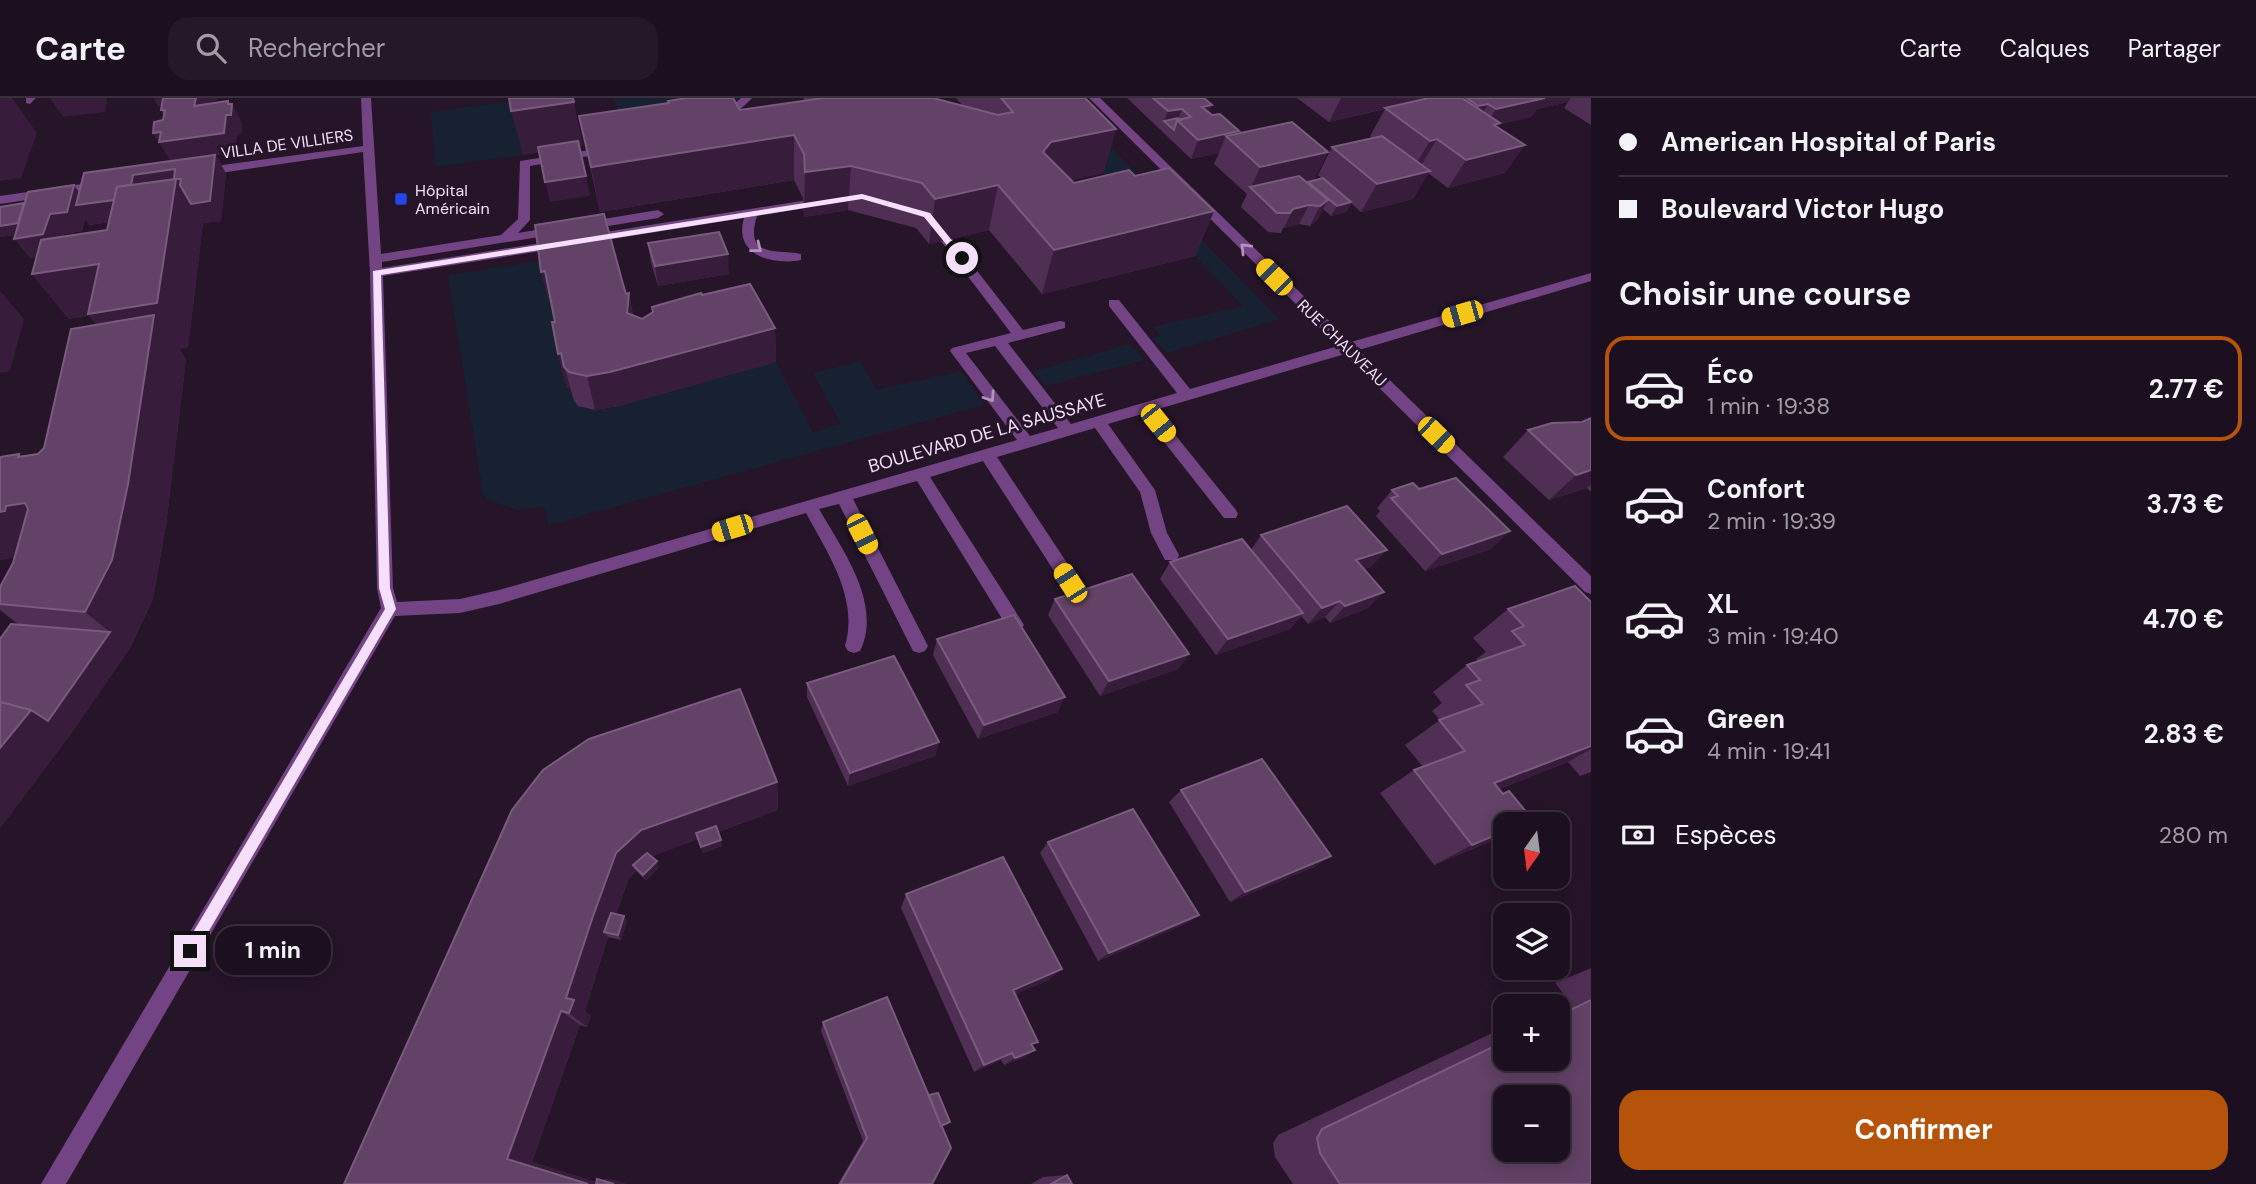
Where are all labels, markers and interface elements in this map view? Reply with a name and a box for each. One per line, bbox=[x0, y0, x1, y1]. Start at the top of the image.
search box bbox=[168, 17, 658, 80]
text: Carte bbox=[35, 27, 126, 70]
icon: search bbox=[192, 29, 230, 67]
text: Rechercher bbox=[248, 31, 385, 65]
text: Carte bbox=[1900, 33, 1962, 64]
text: Calques bbox=[2000, 33, 2090, 64]
text: Partager bbox=[2128, 33, 2221, 64]
street label: VILLA DE VILLIERS bbox=[219, 124, 355, 164]
text: American Hospital of Paris bbox=[1661, 125, 1996, 159]
place label: Hôpital Américain bbox=[415, 180, 490, 219]
marker: Hôpital Américain bbox=[393, 191, 409, 207]
text: Boulevard Victor Hugo bbox=[1661, 192, 1944, 226]
one-way arrow bbox=[750, 240, 762, 253]
route start bbox=[946, 242, 978, 274]
one-way arrow bbox=[1241, 243, 1254, 256]
car bbox=[1252, 255, 1297, 299]
text: Choisir une course bbox=[1619, 273, 1911, 315]
street label: RUE CHAUVEAU bbox=[1293, 295, 1391, 391]
car bbox=[1439, 298, 1486, 330]
icon: car bbox=[1623, 357, 1686, 420]
text: Éco bbox=[1707, 357, 1754, 391]
text: 2.77 € bbox=[2149, 372, 2224, 406]
street label: BOULEVARD DE LA SAUSSAYE bbox=[866, 388, 1108, 478]
one-way arrow bbox=[982, 389, 995, 402]
text: 1 min · 19:38 bbox=[1707, 391, 1830, 421]
car bbox=[1137, 400, 1180, 446]
car bbox=[1414, 413, 1459, 457]
icon: car bbox=[1623, 472, 1686, 535]
text: Confort bbox=[1707, 472, 1805, 506]
text: 3.73 € bbox=[2147, 487, 2224, 521]
text: 2 min · 19:39 bbox=[1707, 506, 1836, 536]
car bbox=[844, 511, 881, 557]
car bbox=[709, 512, 756, 544]
car bbox=[1050, 560, 1091, 606]
icon: car bbox=[1623, 587, 1686, 650]
text: XL bbox=[1707, 587, 1739, 621]
text: 4.70 € bbox=[2143, 602, 2224, 636]
text: 3 min · 19:40 bbox=[1707, 621, 1839, 651]
icon: car bbox=[1623, 702, 1686, 765]
text: Green bbox=[1707, 702, 1785, 736]
text: 2.83 € bbox=[2144, 717, 2224, 751]
text: 4 min · 19:41 bbox=[1707, 736, 1831, 766]
north arrow bbox=[1493, 812, 1570, 889]
map controls bbox=[1493, 812, 1570, 1162]
icon: cash bbox=[1619, 816, 1657, 854]
text: Espèces bbox=[1675, 818, 1776, 852]
text: 280 m bbox=[2159, 820, 2228, 850]
button: layers bbox=[1493, 903, 1570, 980]
callout: 1 min bbox=[214, 926, 330, 976]
route end bbox=[174, 935, 206, 967]
text: 1 min bbox=[245, 935, 301, 965]
button: + bbox=[1493, 994, 1570, 1071]
button: − bbox=[1493, 1085, 1570, 1162]
button: Confirmer bbox=[1619, 1090, 2228, 1170]

